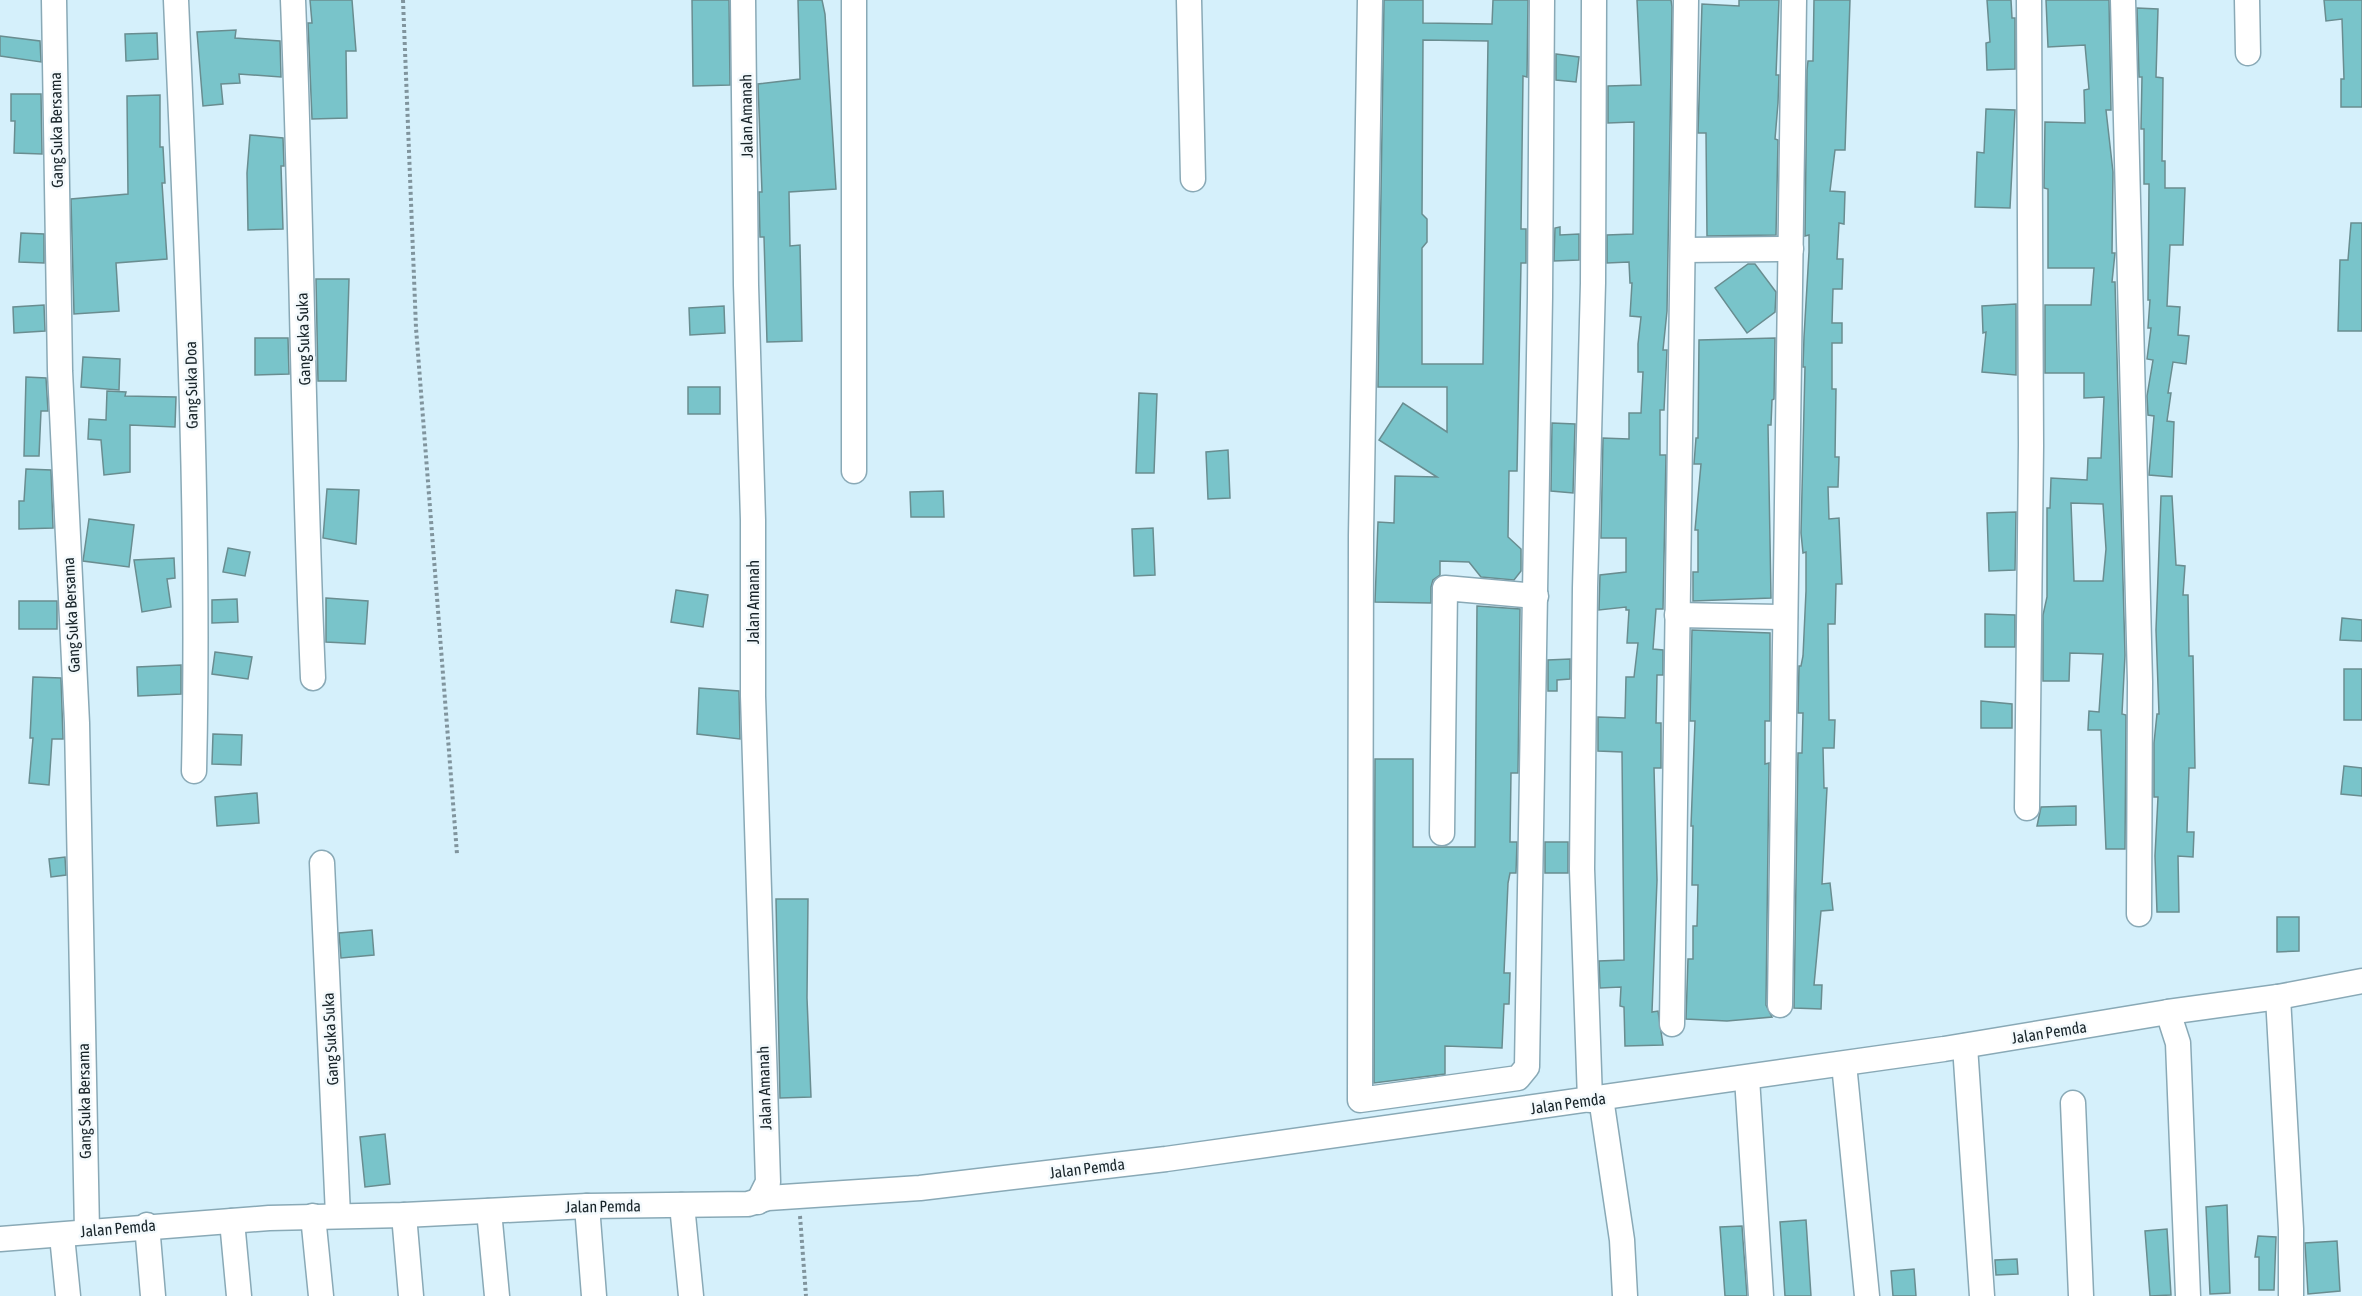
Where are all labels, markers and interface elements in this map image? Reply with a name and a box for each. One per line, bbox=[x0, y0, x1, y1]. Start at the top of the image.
street label: Gang Suka Bersama bbox=[46, 72, 67, 188]
street label: Jalan Amanah bbox=[736, 74, 756, 158]
street label: Gang Suka Suka bbox=[292, 292, 315, 386]
street label: Gang Suka Doa bbox=[181, 341, 202, 429]
street label: Gang Suka Bersama bbox=[59, 557, 84, 673]
street label: Jalan Amanah bbox=[744, 560, 762, 644]
street label: Gang Suka Suka bbox=[319, 992, 342, 1086]
street label: Jalan Pemda bbox=[2010, 1017, 2088, 1047]
street label: Gang Suka Bersama bbox=[74, 1043, 95, 1159]
street label: Jalan Amanah bbox=[754, 1046, 774, 1130]
street label: Jalan Pemda bbox=[1529, 1089, 1607, 1117]
street label: Jalan Pemda bbox=[1048, 1154, 1126, 1182]
street label: Jalan Pemda bbox=[565, 1196, 641, 1216]
street label: Jalan Pemda bbox=[80, 1216, 156, 1240]

